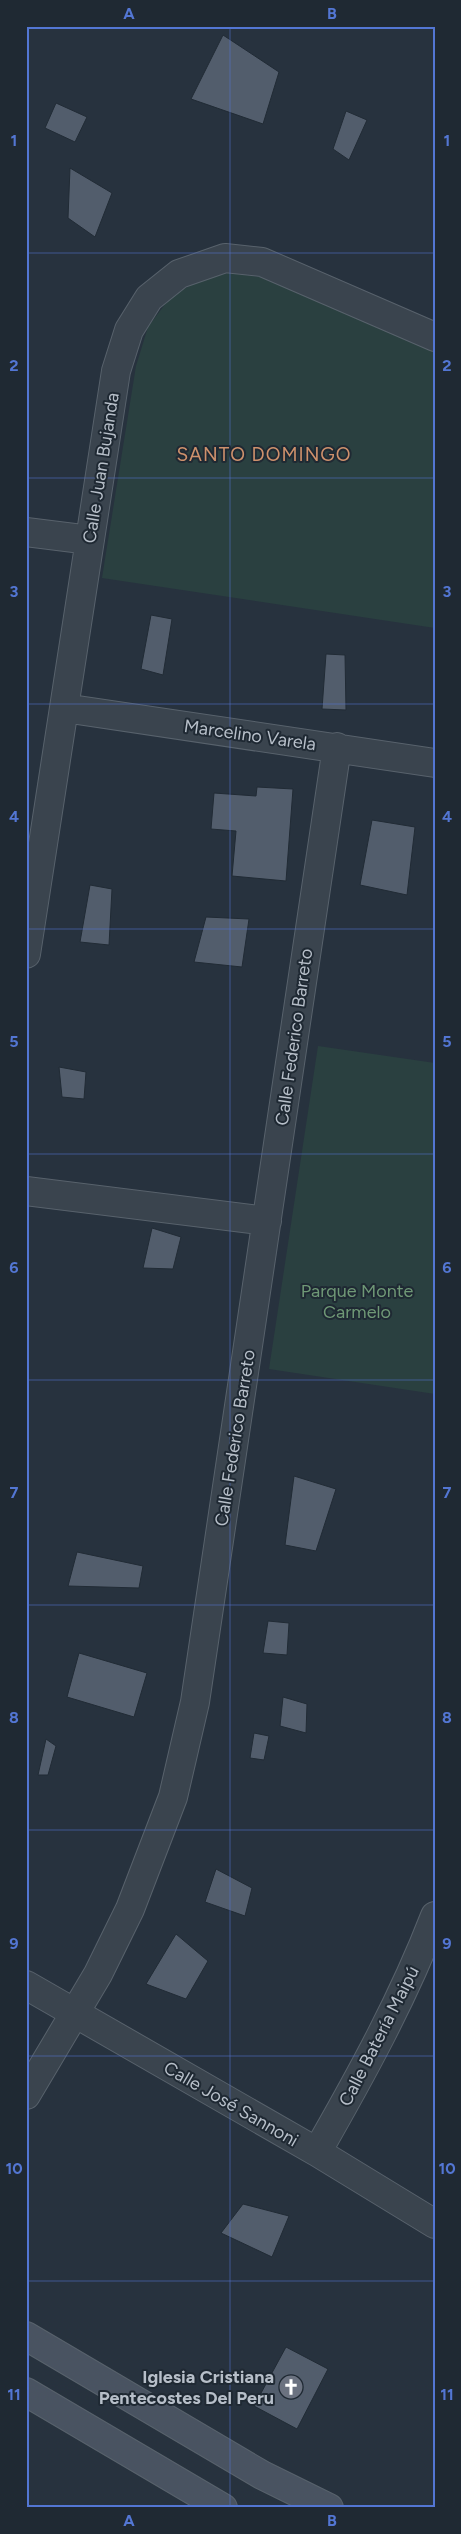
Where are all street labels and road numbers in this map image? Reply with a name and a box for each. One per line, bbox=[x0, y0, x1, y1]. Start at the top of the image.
street label: Calle Juan Bujanda bbox=[78, 391, 124, 545]
street label: Marcelino Varela bbox=[183, 715, 317, 755]
street label: Calle Federico Barreto bbox=[271, 947, 317, 1127]
street label: Calle Federico Barreto bbox=[210, 1348, 260, 1528]
street label: Calle Batería Maipú bbox=[334, 1962, 424, 2110]
street label: Calle José Sannoni bbox=[160, 2057, 302, 2151]

